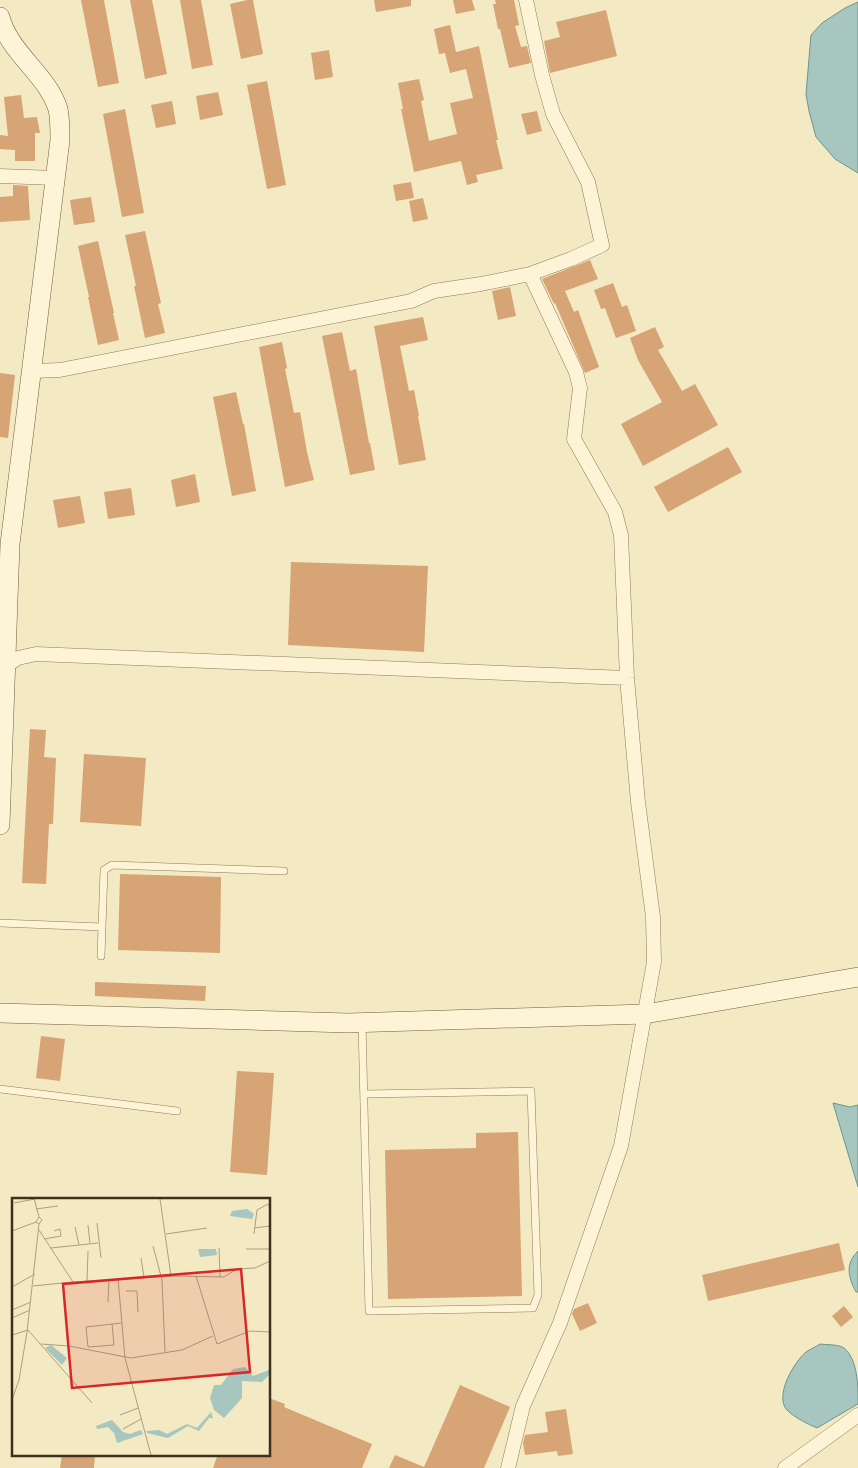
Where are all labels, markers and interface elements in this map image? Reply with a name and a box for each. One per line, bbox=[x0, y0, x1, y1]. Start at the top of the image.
inset map bbox=[12, 1198, 270, 1456]

